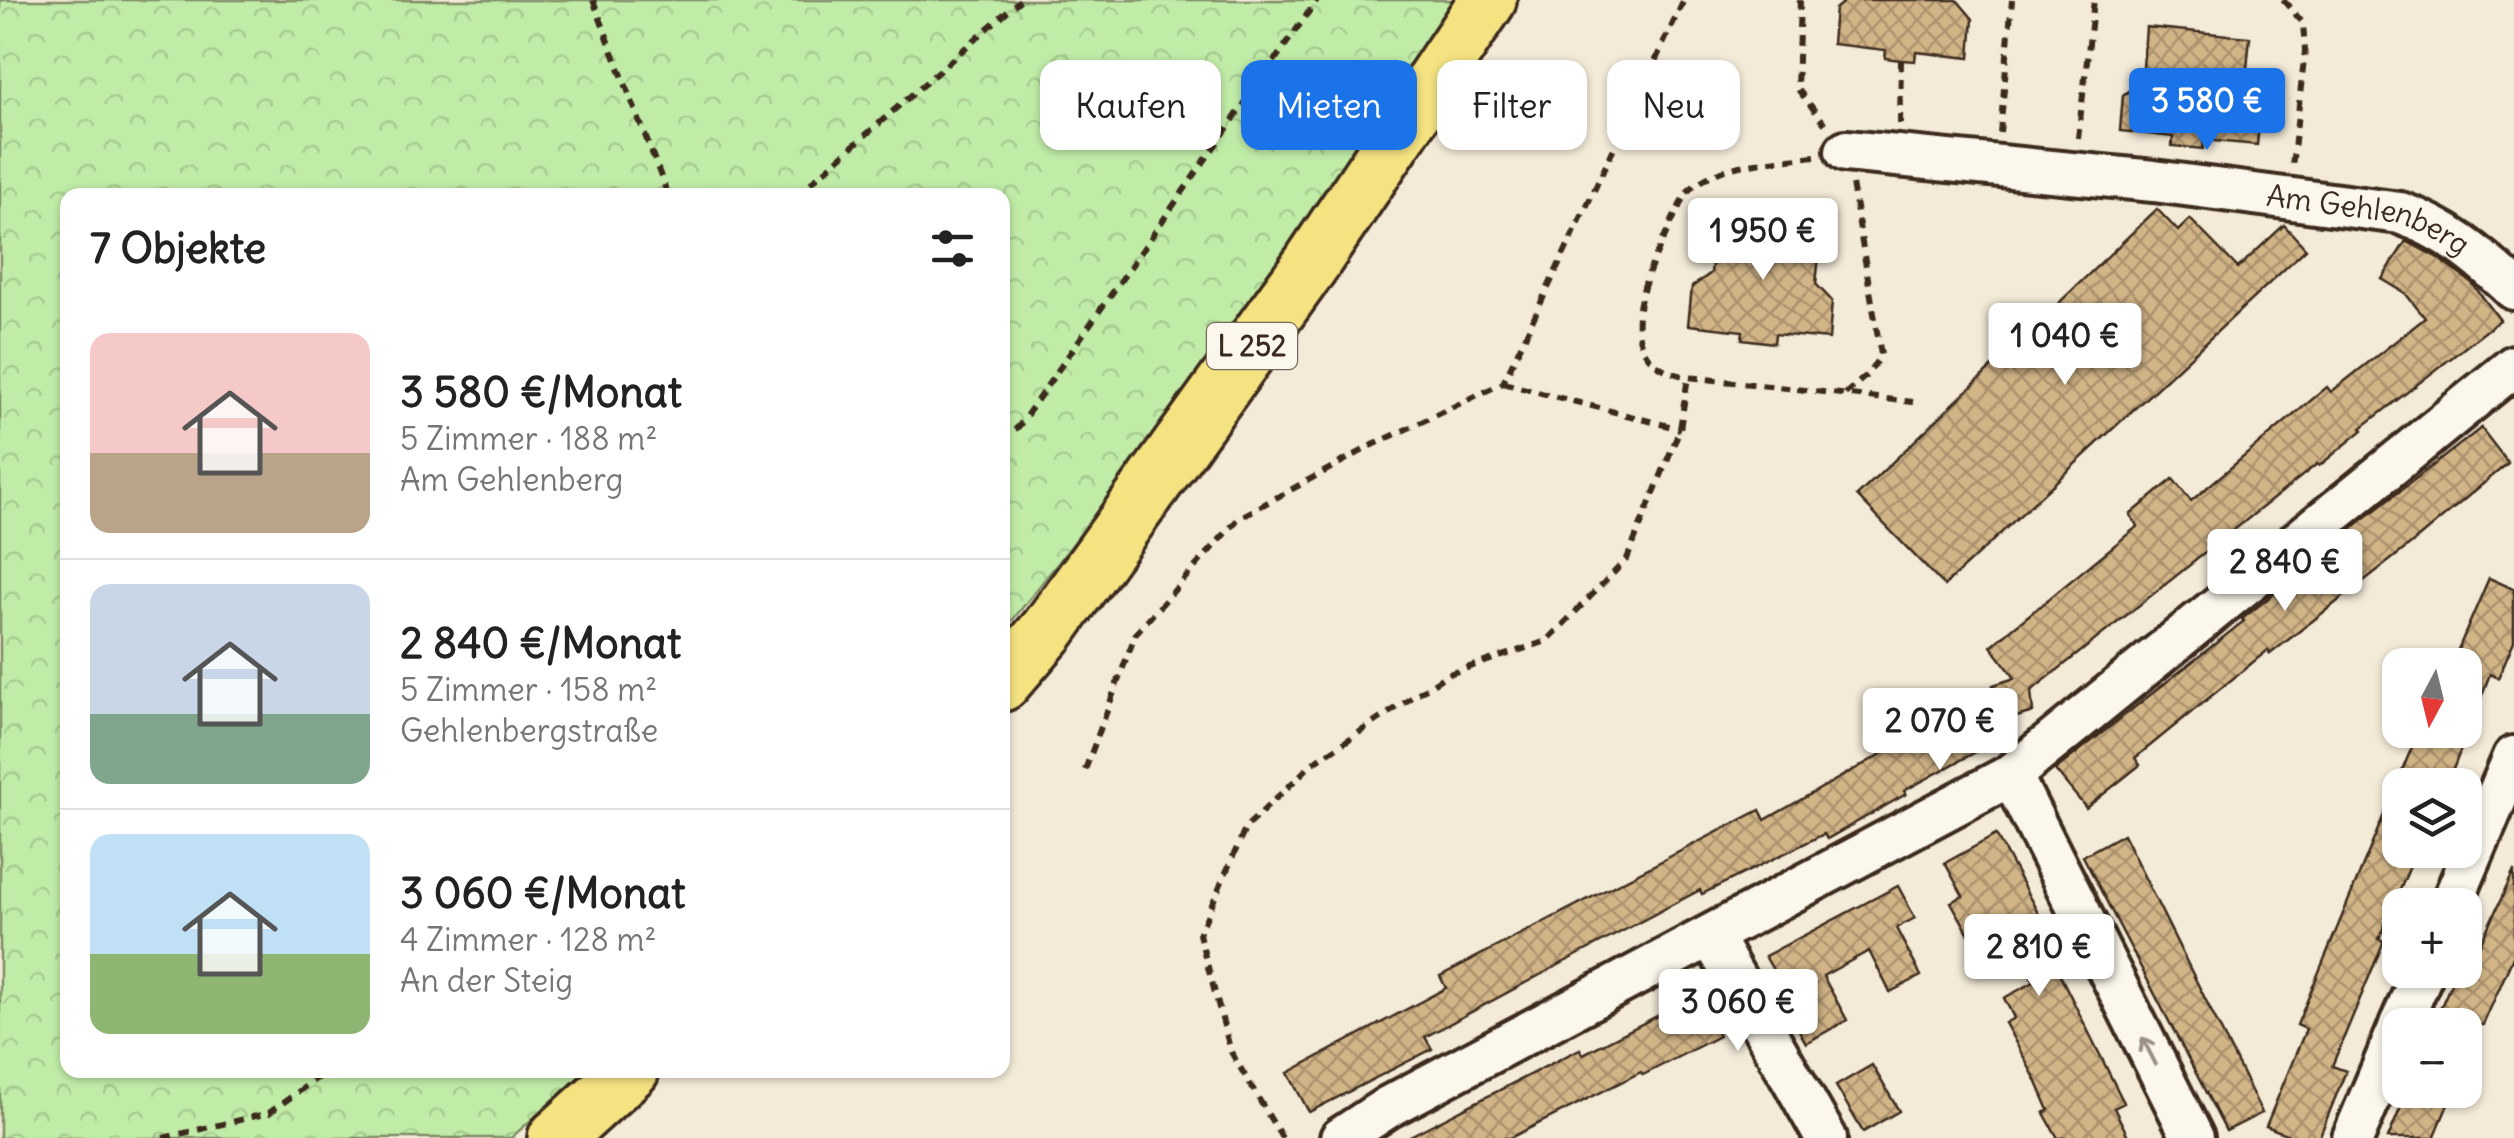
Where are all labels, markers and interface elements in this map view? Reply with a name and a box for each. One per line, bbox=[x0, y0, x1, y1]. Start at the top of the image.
chip: Kaufen bbox=[1040, 60, 1221, 150]
chip: Mieten bbox=[1241, 60, 1417, 150]
chip: Filter bbox=[1437, 60, 1587, 150]
chip: Neu bbox=[1607, 60, 1740, 150]
pin: 3 580 € bbox=[2115, 68, 2299, 153]
text: 3 580 € bbox=[2151, 80, 2263, 121]
street label: Am Gehlenberg bbox=[2264, 176, 2478, 263]
pin: 1 950 € bbox=[1671, 198, 1855, 283]
text: 1 950 € bbox=[1710, 210, 1816, 251]
icon: filters bbox=[925, 221, 980, 276]
text: 7 Objekte bbox=[90, 222, 266, 274]
pin: 1 040 € bbox=[1973, 303, 2157, 388]
text: 1 040 € bbox=[2010, 315, 2120, 356]
road number: L 252 bbox=[1207, 323, 1297, 369]
text: 3 580 €/Monat bbox=[400, 366, 682, 418]
icon: home bbox=[170, 373, 290, 493]
text: 5 Zimmer · 188 m² bbox=[400, 418, 657, 459]
text: Am Gehlenberg bbox=[400, 459, 623, 500]
pin: 2 840 € bbox=[2193, 529, 2377, 614]
text: 2 840 € bbox=[2229, 541, 2341, 582]
text: 2 840 €/Monat bbox=[400, 617, 681, 669]
icon: home bbox=[170, 624, 290, 744]
north arrow bbox=[2382, 648, 2482, 748]
map controls bbox=[2382, 648, 2482, 1108]
text: 5 Zimmer · 158 m² bbox=[400, 669, 657, 710]
pin: 2 070 € bbox=[1848, 688, 2032, 773]
text: 2 070 € bbox=[1885, 700, 1995, 741]
text: Gehlenbergstraße bbox=[400, 710, 658, 751]
button: layers bbox=[2382, 768, 2482, 868]
text: 3 060 €/Monat bbox=[400, 867, 685, 919]
icon: home bbox=[170, 874, 290, 994]
button: + bbox=[2382, 888, 2482, 988]
pin: 2 810 € bbox=[1947, 914, 2131, 999]
text: 4 Zimmer · 128 m² bbox=[400, 919, 657, 960]
text: 2 810 € bbox=[1986, 926, 2092, 967]
text: An der Steig bbox=[400, 960, 573, 1001]
pin: 3 060 € bbox=[1646, 969, 1830, 1054]
text: 3 060 € bbox=[1681, 981, 1795, 1022]
button: − bbox=[2382, 1008, 2482, 1108]
one-way arrow bbox=[2139, 1036, 2158, 1066]

